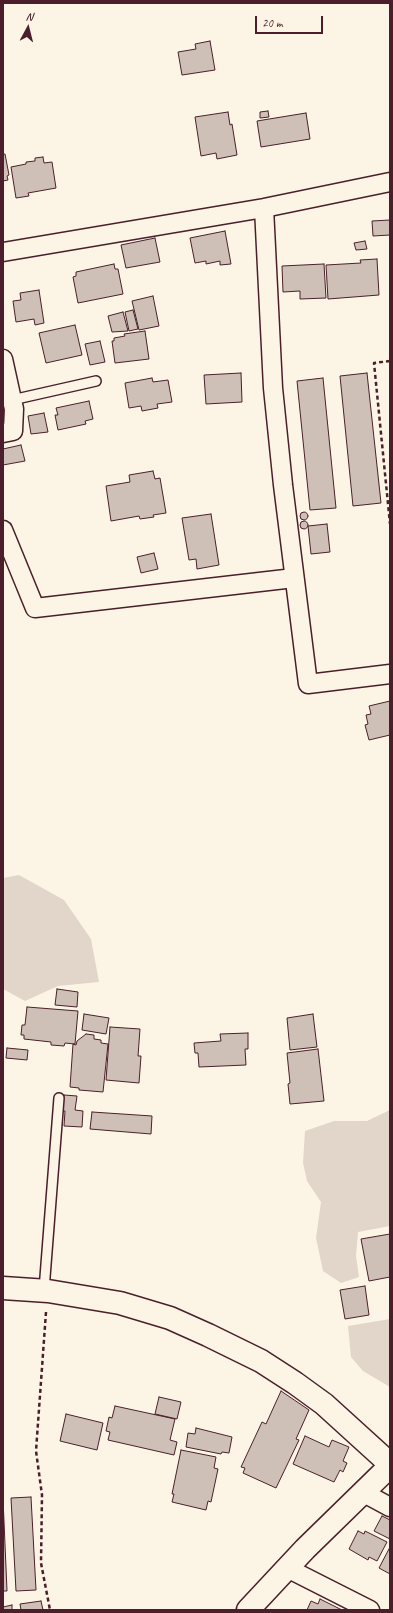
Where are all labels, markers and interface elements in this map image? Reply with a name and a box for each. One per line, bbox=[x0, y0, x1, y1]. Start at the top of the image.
north arrow bbox=[8, 8, 48, 48]
scale bar bbox=[257, 8, 325, 34]
text: N bbox=[25, 9, 34, 23]
text: 20 m bbox=[262, 15, 282, 31]

